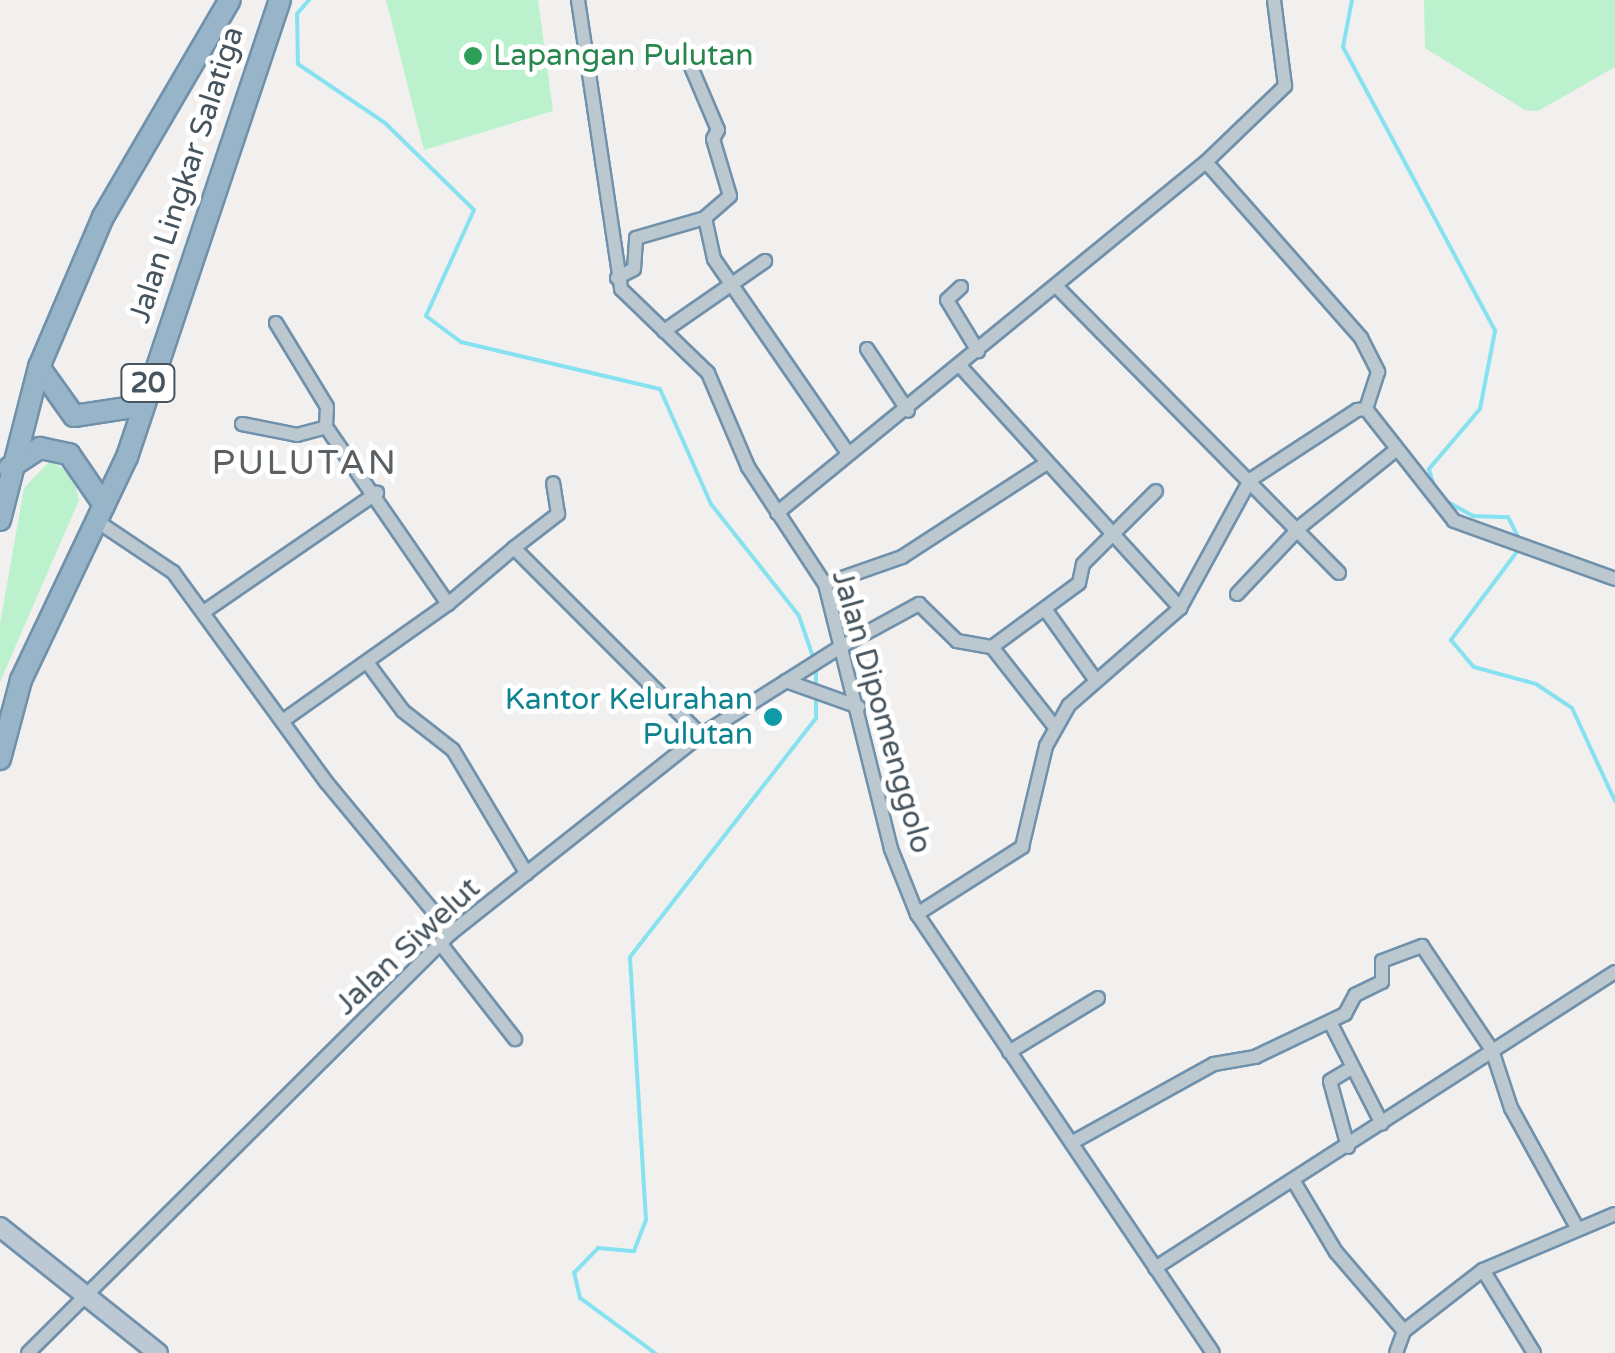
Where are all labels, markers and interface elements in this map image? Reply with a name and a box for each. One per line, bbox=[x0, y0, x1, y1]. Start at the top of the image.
street label: Jalan Lingkar Salatiga bbox=[122, 22, 252, 328]
place label: Lapangan Pulutan bbox=[493, 38, 754, 74]
marker: Lapangan Pulutan bbox=[462, 45, 484, 67]
road number: 20 bbox=[118, 360, 178, 406]
district label: PULUTAN bbox=[212, 442, 398, 484]
street label: Jalan Dipomenggolo bbox=[823, 566, 939, 858]
place label: Kantor Kelurahan Pulutan bbox=[505, 682, 753, 752]
marker: Kantor Kelurahan Pulutan bbox=[762, 706, 784, 728]
street label: Jalan Siwelut bbox=[328, 871, 488, 1023]

